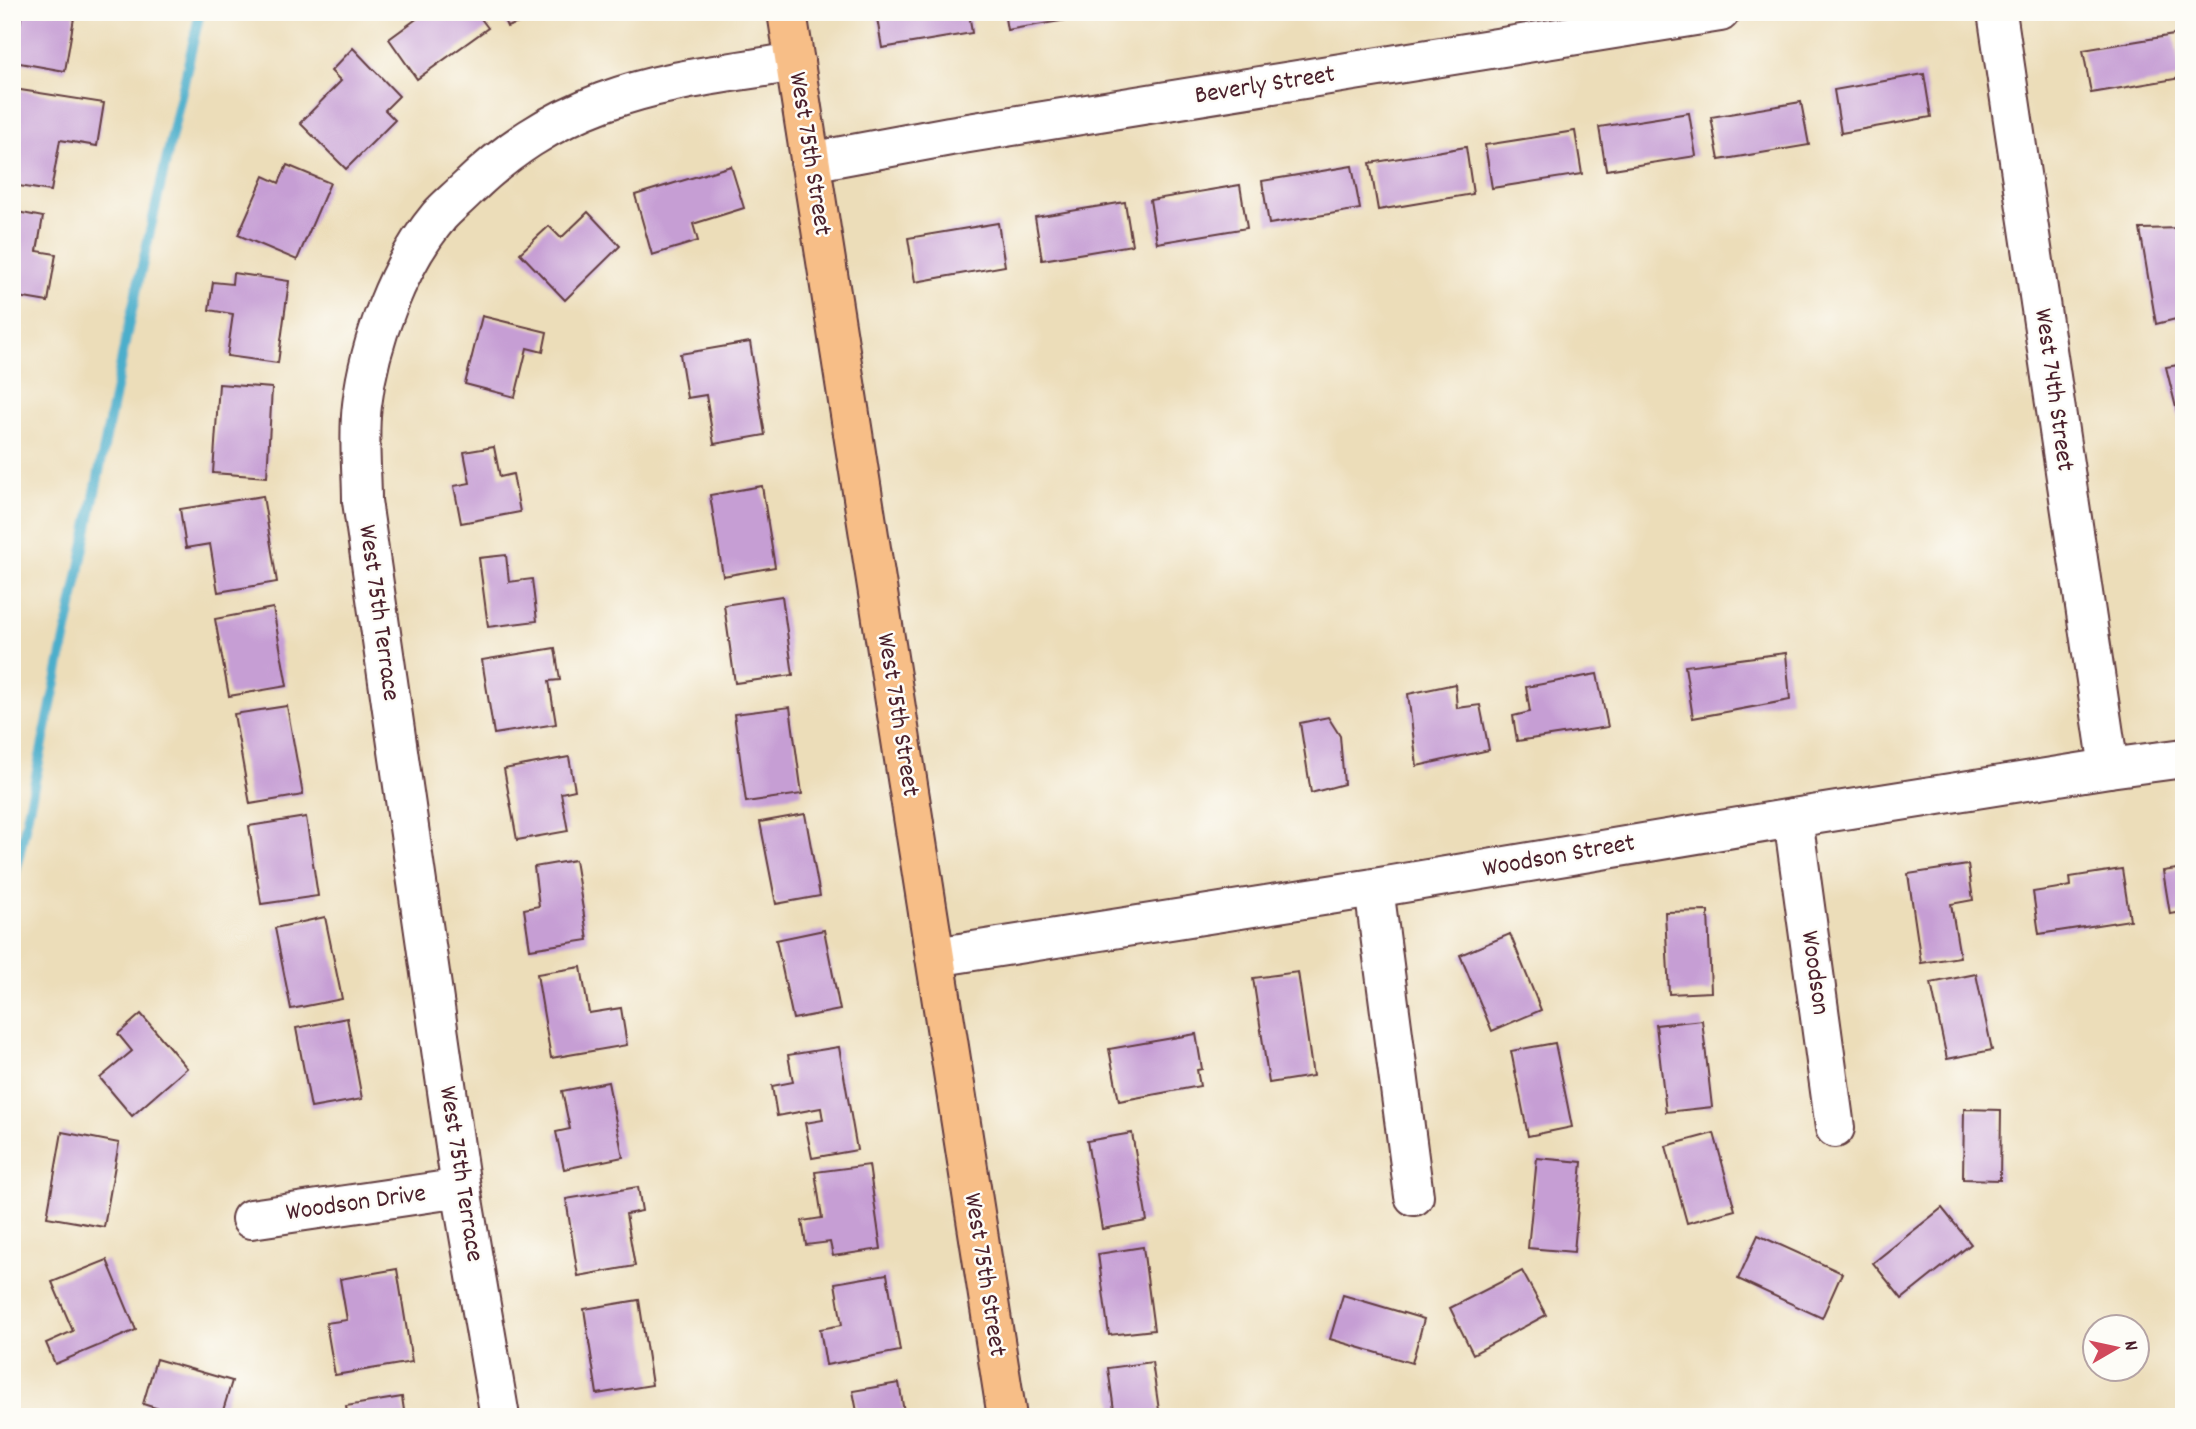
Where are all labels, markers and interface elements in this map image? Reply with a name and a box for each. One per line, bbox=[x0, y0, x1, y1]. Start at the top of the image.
street label: Beverly Street bbox=[1192, 57, 1338, 115]
street label: West 75th Street bbox=[778, 69, 840, 239]
street label: West 74th Street bbox=[2023, 306, 2083, 474]
street label: West 75th Terrace bbox=[347, 523, 409, 703]
street label: West 75th Street bbox=[866, 630, 928, 800]
street label: Woodson Street bbox=[1480, 825, 1638, 889]
street label: Woodson bbox=[1790, 928, 1838, 1018]
street label: West 75th Terrace bbox=[428, 1083, 492, 1265]
street label: Woodson Drive bbox=[284, 1176, 428, 1232]
street label: West 75th Street bbox=[953, 1190, 1015, 1360]
north arrow bbox=[2080, 1314, 2150, 1384]
text: N bbox=[2115, 1339, 2143, 1353]

